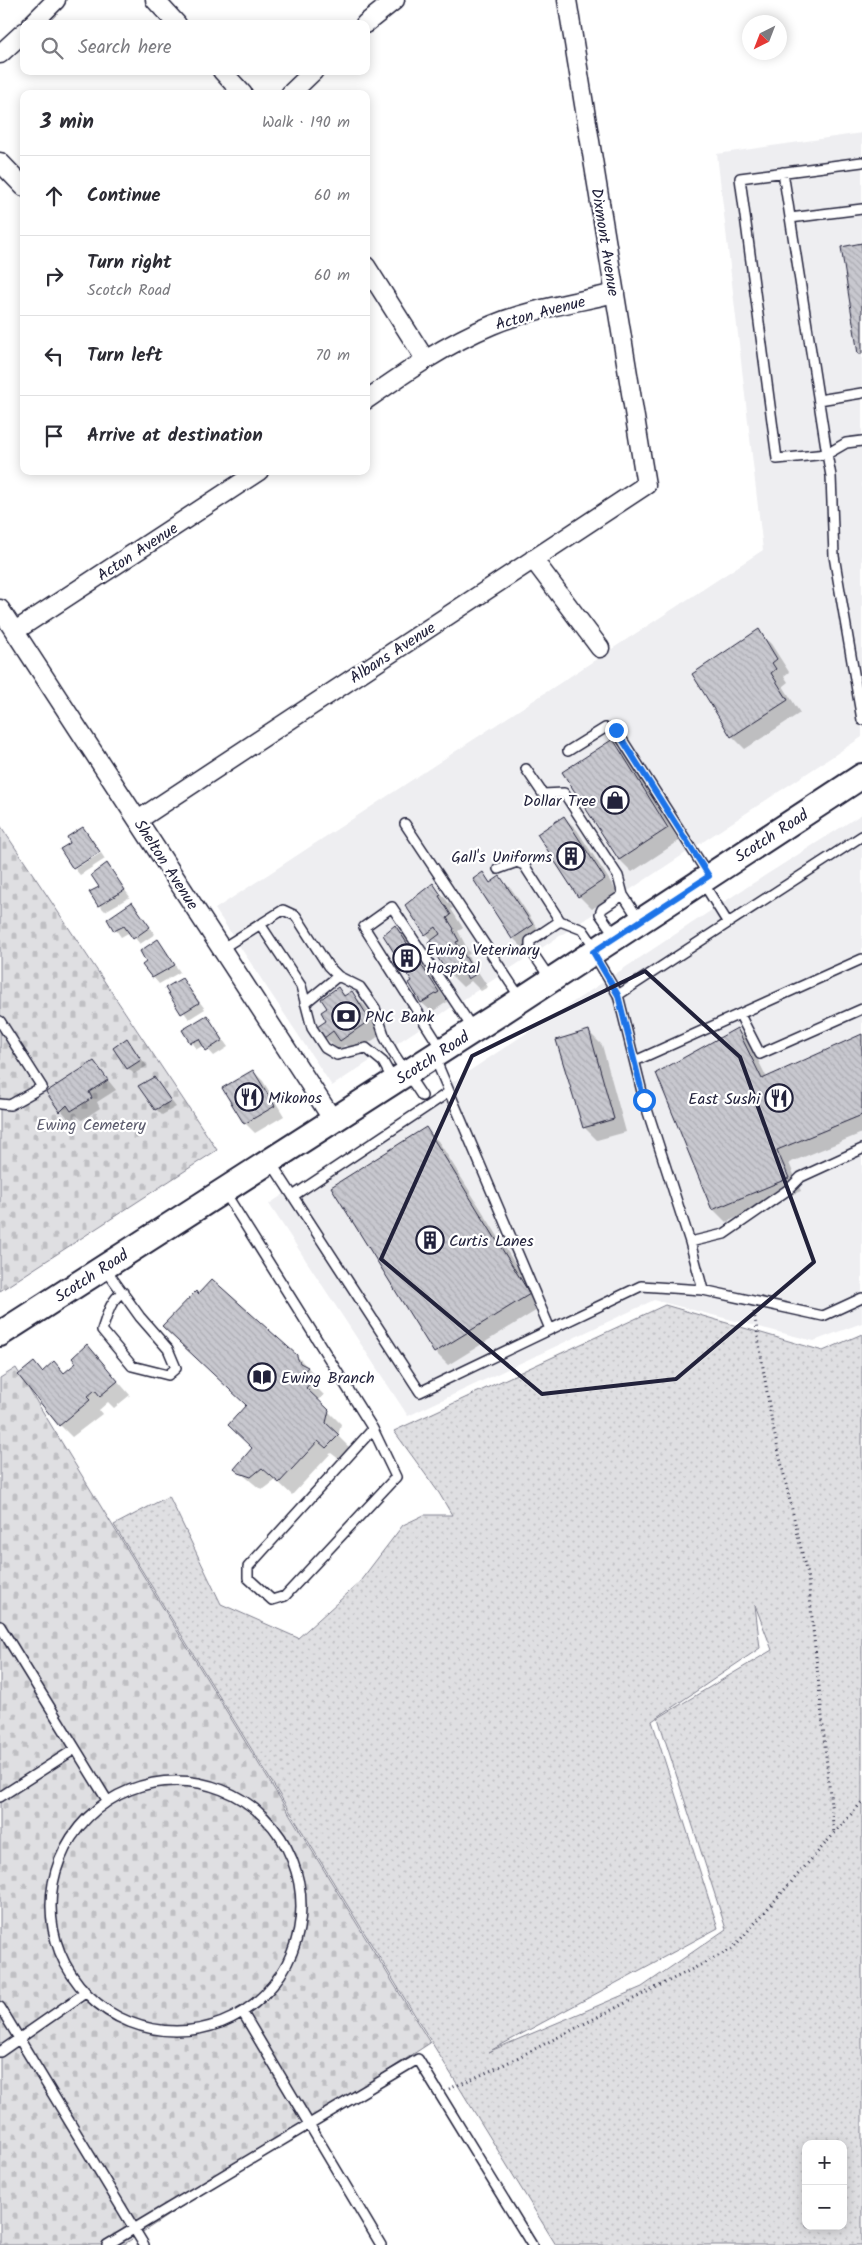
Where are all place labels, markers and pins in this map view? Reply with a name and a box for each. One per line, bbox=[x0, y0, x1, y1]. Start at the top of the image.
shop icon: Dollar Tree bbox=[600, 785, 630, 815]
place label: Dollar Tree bbox=[523, 789, 596, 814]
building icon: Gall's Uniforms bbox=[556, 841, 586, 871]
place label: Gall's Uniforms bbox=[451, 845, 552, 870]
place label: Ewing Veterinary Hospital bbox=[426, 938, 540, 981]
building icon: Ewing Veterinary Hospital bbox=[392, 943, 422, 973]
bank icon: PNC Bank bbox=[331, 1001, 361, 1031]
place label: PNC Bank bbox=[365, 1005, 435, 1030]
restaurant icon: Mikonos bbox=[234, 1082, 264, 1112]
restaurant icon: East Sushi bbox=[764, 1083, 794, 1113]
place label: Mikonos bbox=[268, 1086, 322, 1111]
place label: East Sushi bbox=[688, 1087, 761, 1112]
building icon: Curtis Lanes bbox=[415, 1225, 445, 1255]
place label: Curtis Lanes bbox=[449, 1229, 534, 1254]
library icon: Ewing Branch bbox=[247, 1362, 277, 1392]
place label: Ewing Branch bbox=[281, 1366, 375, 1391]

